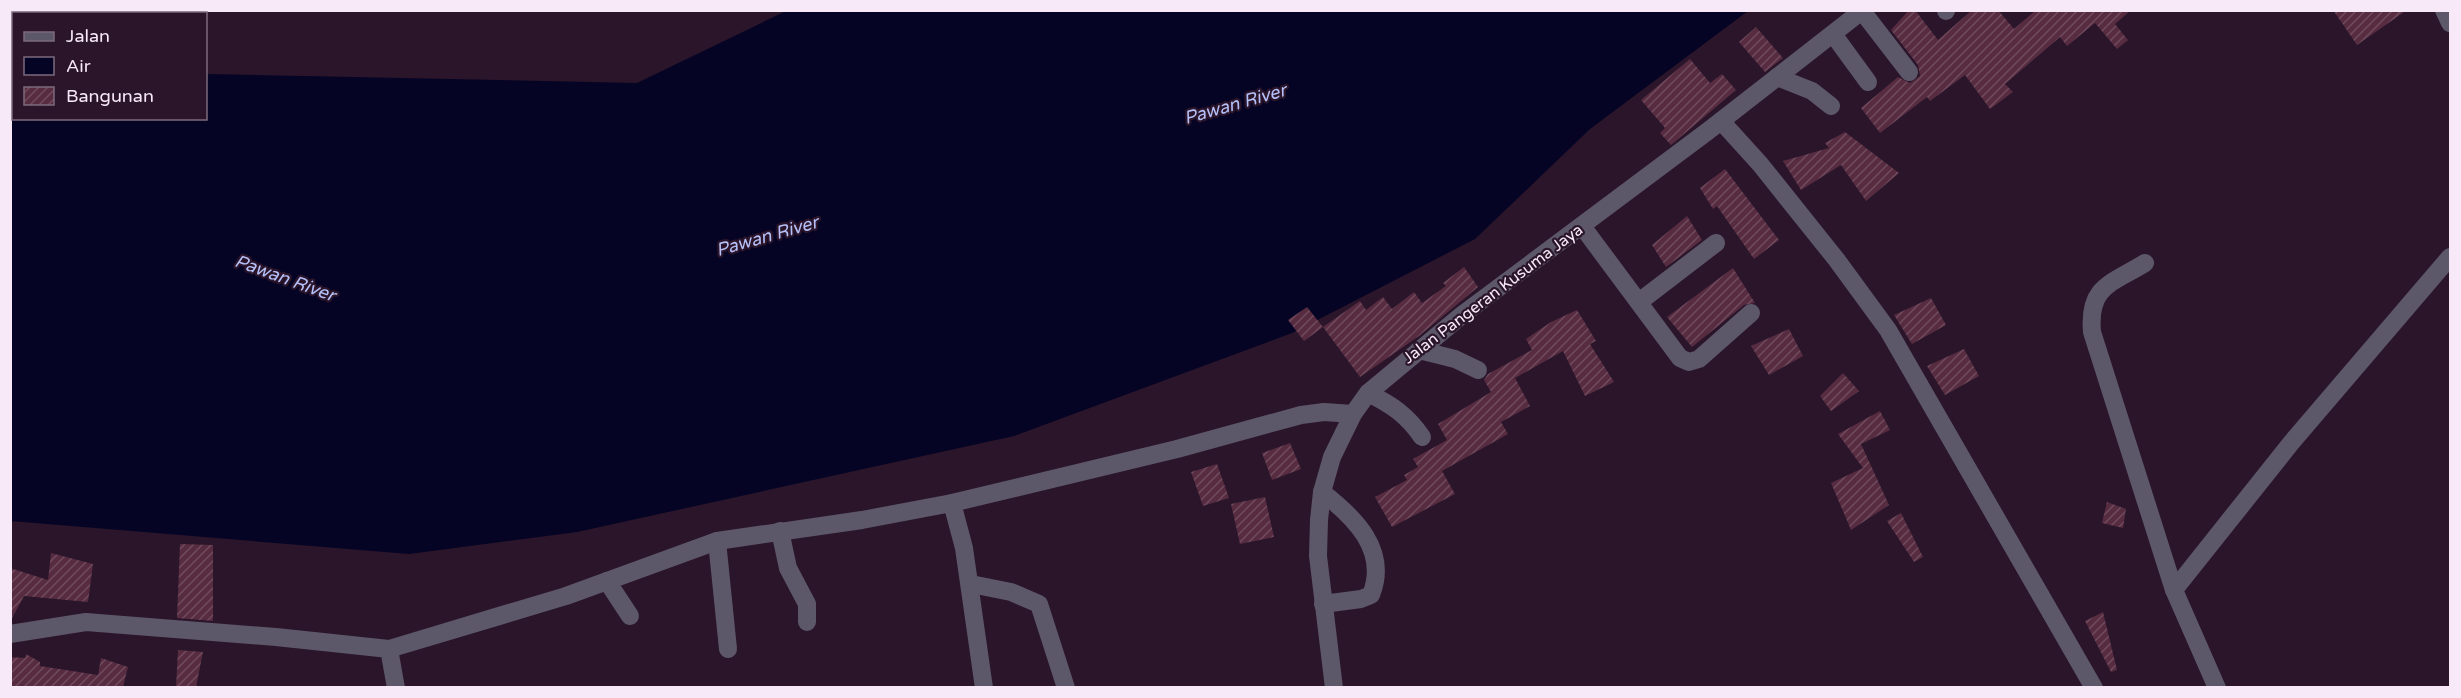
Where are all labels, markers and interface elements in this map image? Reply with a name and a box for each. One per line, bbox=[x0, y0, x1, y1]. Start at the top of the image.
legend bbox=[12, 12, 207, 120]
text: Jalan bbox=[66, 25, 110, 47]
text: Air bbox=[66, 55, 91, 77]
water label: Pawan River bbox=[1181, 78, 1291, 129]
text: Bangunan bbox=[66, 85, 154, 107]
water label: Pawan River bbox=[713, 210, 823, 261]
street label: Jalan Pangeran Kusuma Jaya bbox=[1399, 220, 1587, 368]
water label: Pawan River bbox=[232, 250, 340, 307]

